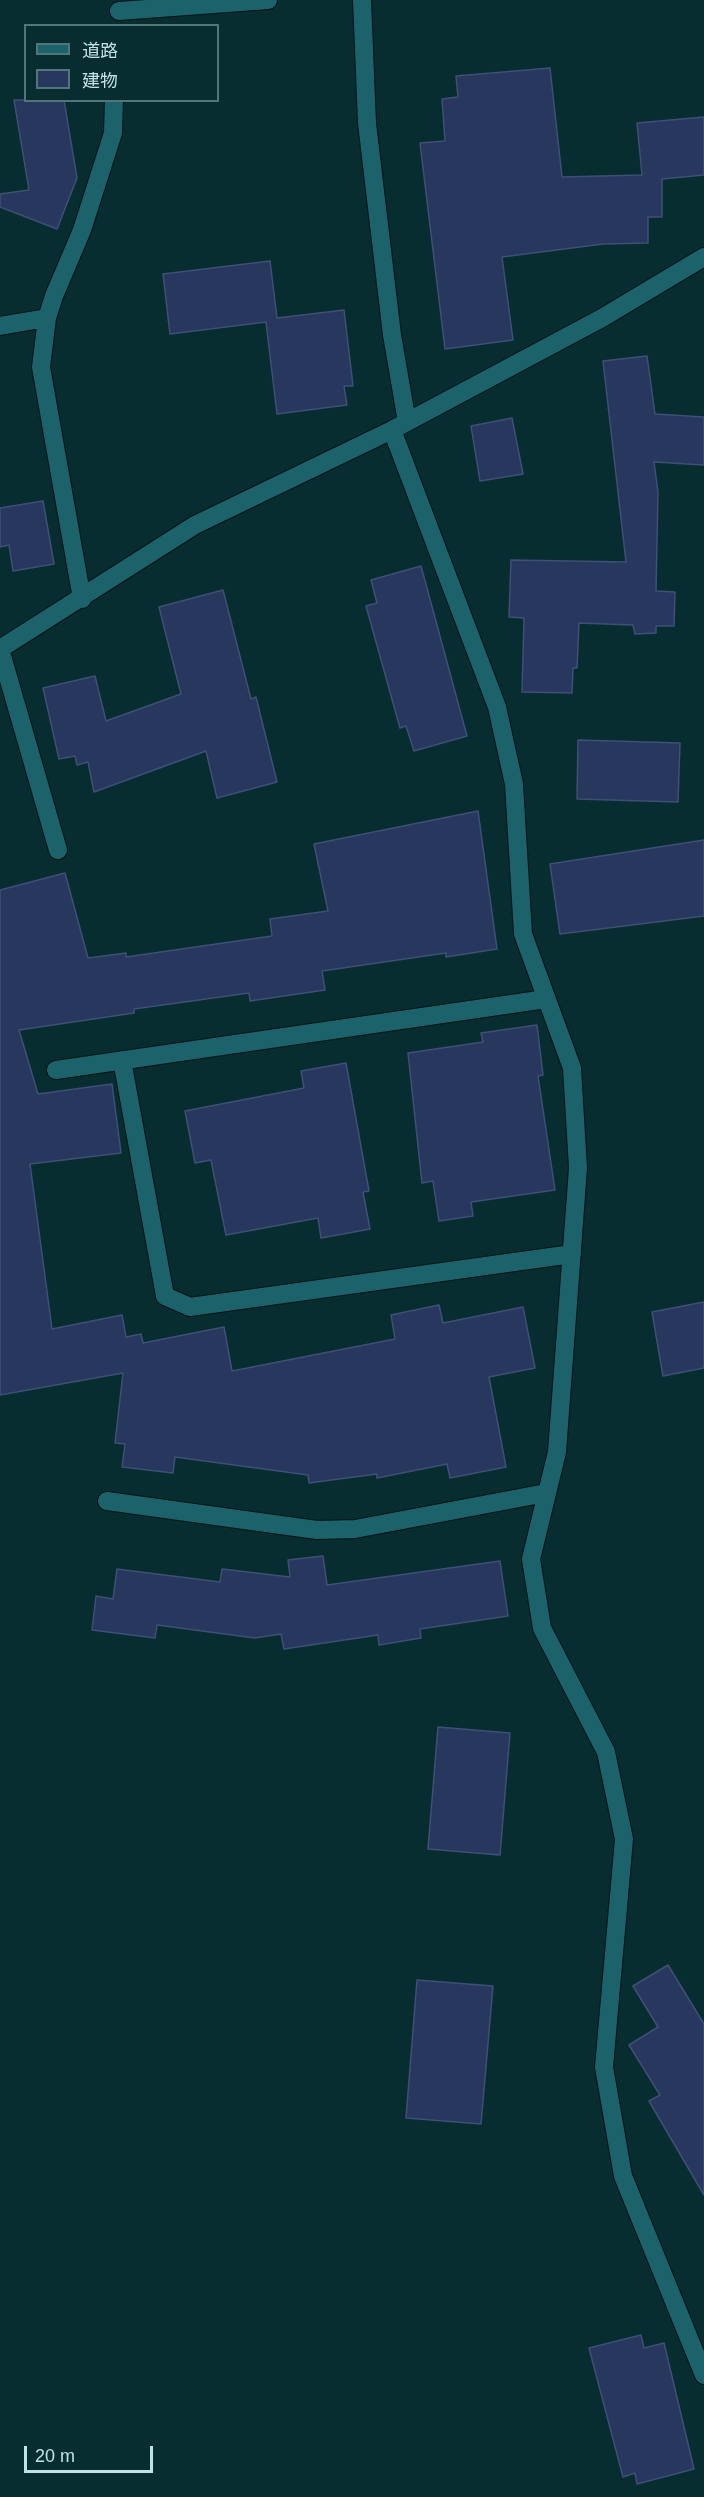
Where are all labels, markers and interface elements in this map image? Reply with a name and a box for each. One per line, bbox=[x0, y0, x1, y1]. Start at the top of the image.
legend bbox=[24, 24, 219, 102]
text: 道路 bbox=[82, 41, 118, 61]
text: 建物 bbox=[82, 71, 118, 91]
scale bar bbox=[27, 2434, 156, 2472]
text: 20 m bbox=[35, 2446, 75, 2466]

